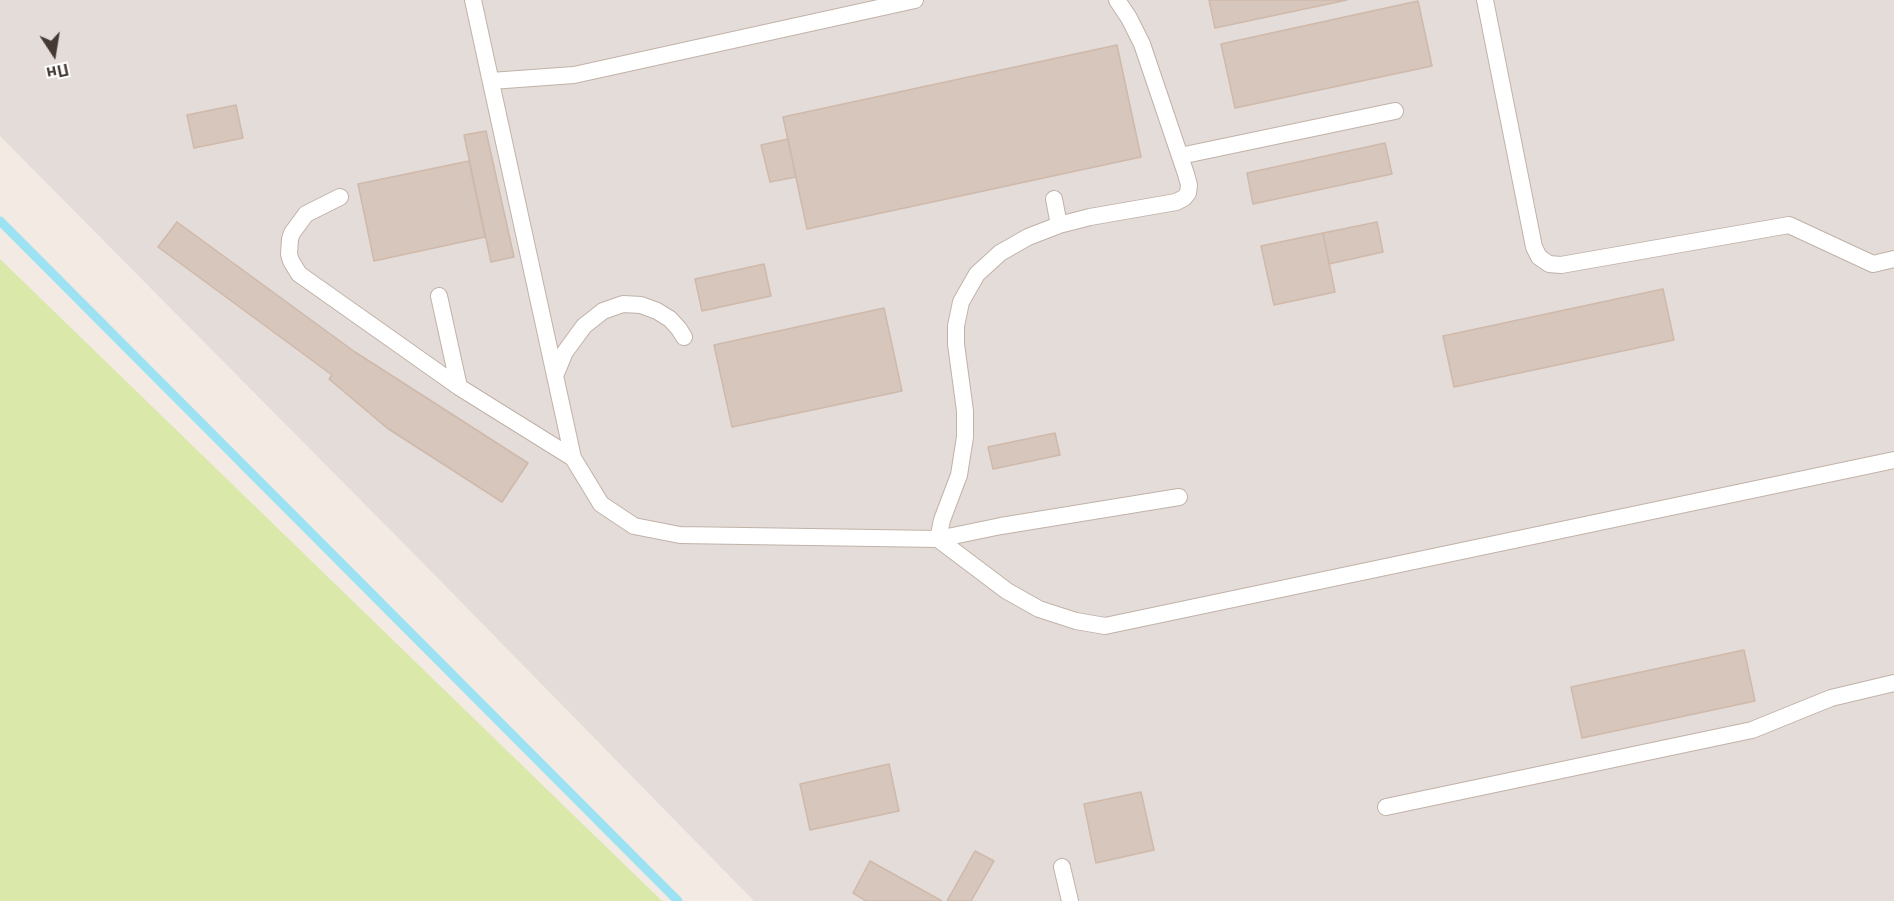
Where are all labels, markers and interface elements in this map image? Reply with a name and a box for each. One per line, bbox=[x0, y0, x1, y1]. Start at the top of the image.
north arrow bbox=[24, 24, 84, 84]
text: Пн bbox=[44, 59, 71, 85]

